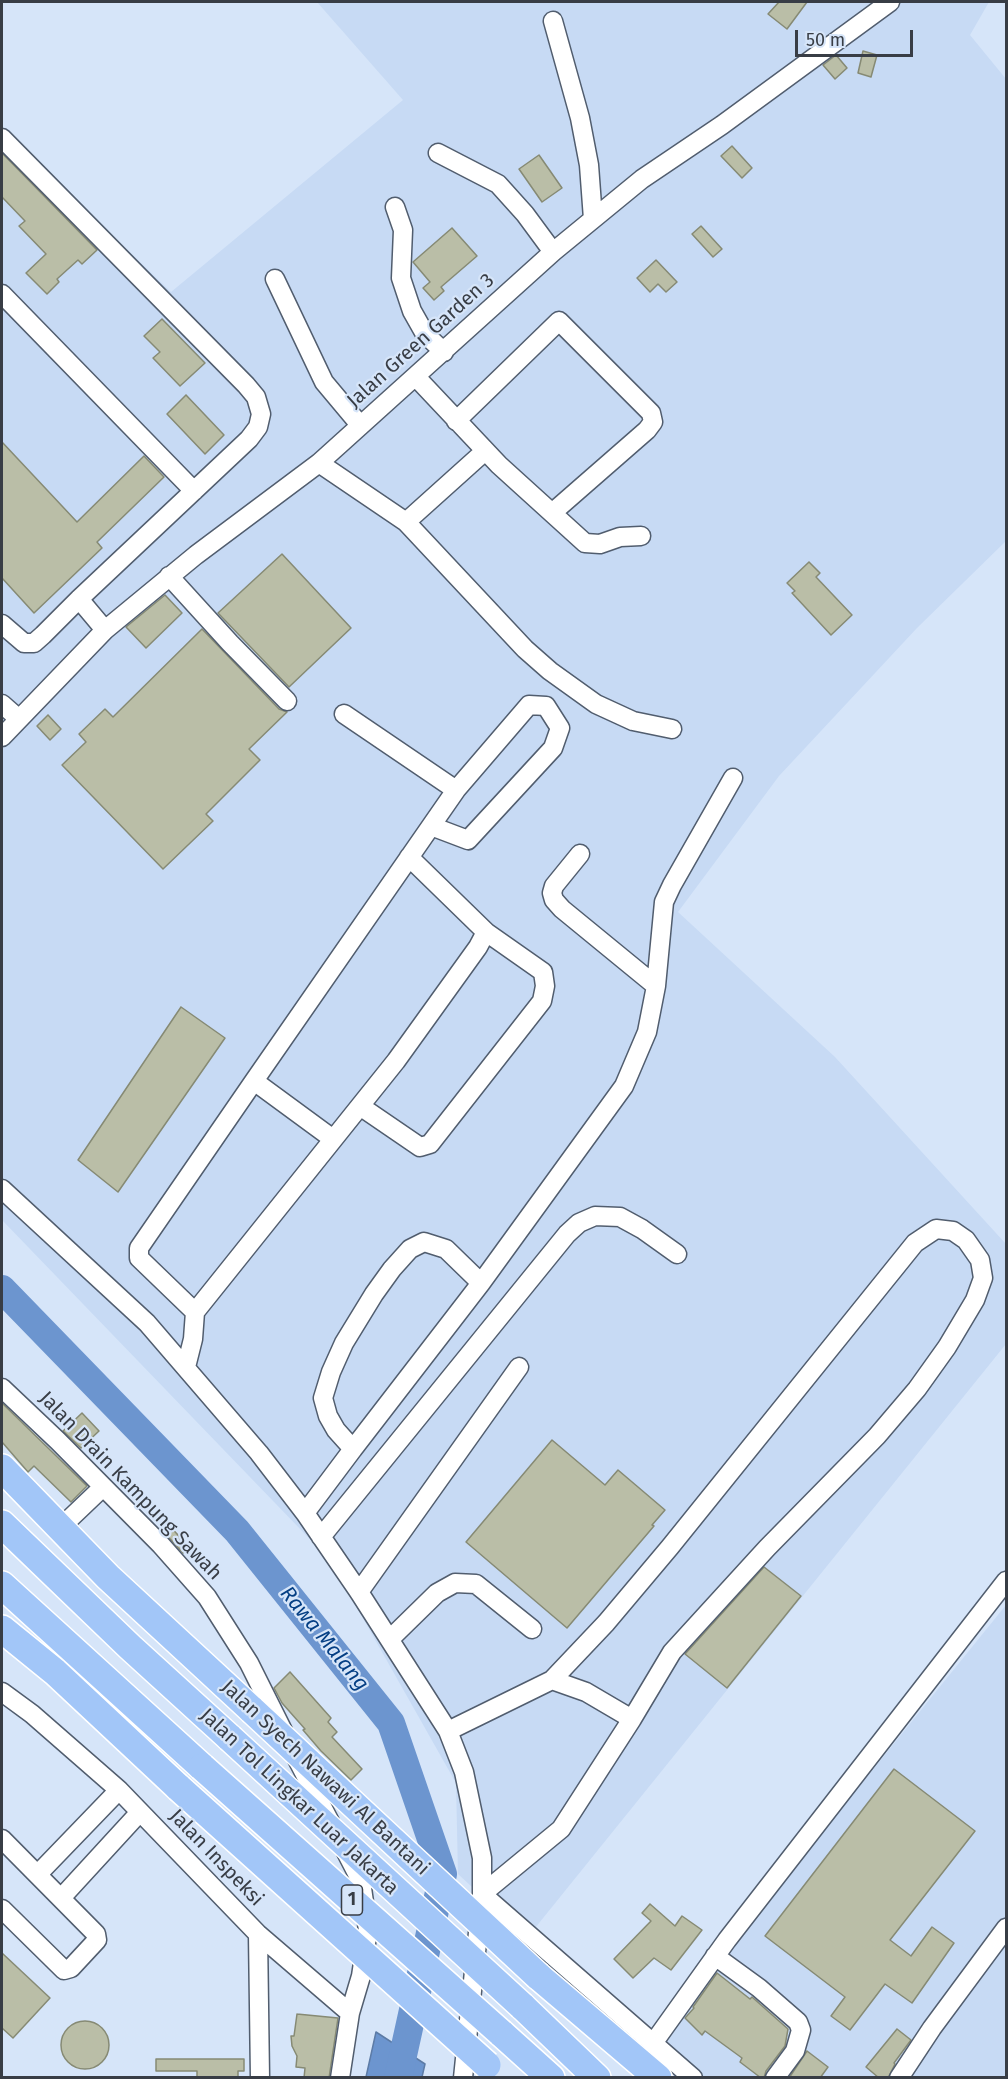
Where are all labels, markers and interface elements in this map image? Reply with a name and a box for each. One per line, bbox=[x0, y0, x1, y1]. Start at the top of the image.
scale bar bbox=[798, 18, 916, 56]
text: 50 m bbox=[806, 29, 845, 51]
street label: Jalan Green Garden 3 bbox=[343, 269, 499, 413]
street label: Jalan Drain Kampung Sawah bbox=[34, 1387, 226, 1585]
water label: Rawa Malang bbox=[274, 1582, 374, 1696]
street label: Jalan Syech Nawawi Al Bantani bbox=[216, 1675, 434, 1881]
street label: Jalan Tol Lingkar Luar Jakarta bbox=[195, 1704, 403, 1900]
street label: Jalan Inspeksi bbox=[164, 1805, 268, 1911]
road number: 1 bbox=[342, 1885, 362, 1915]

